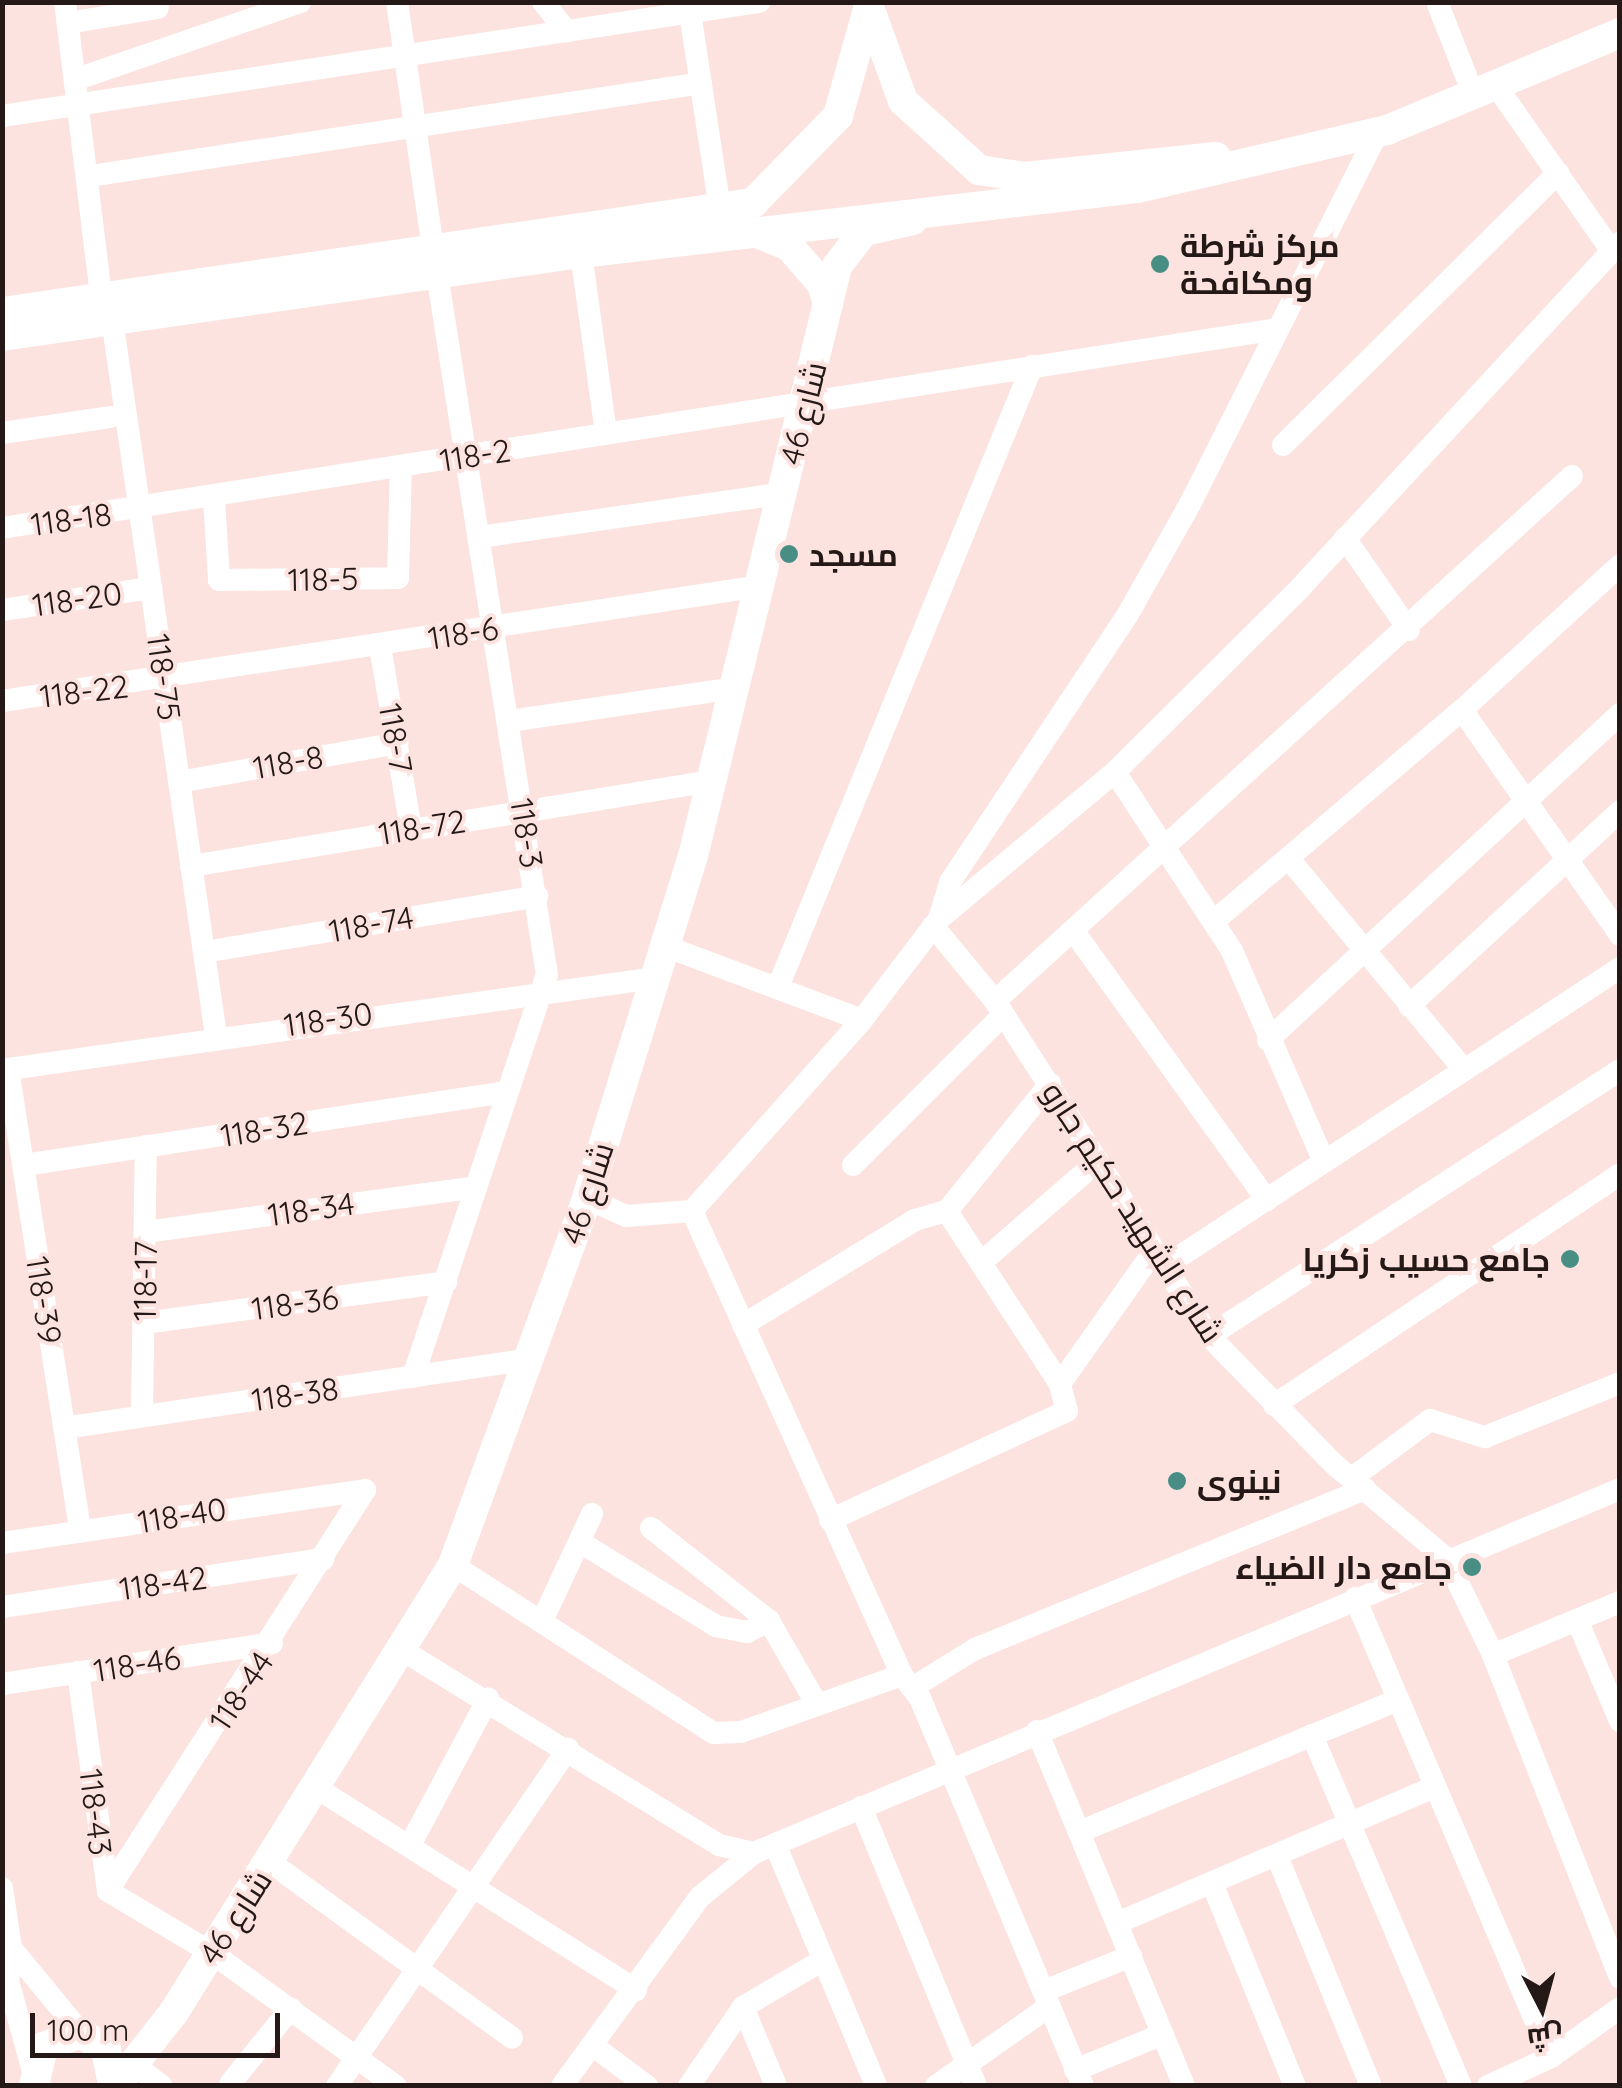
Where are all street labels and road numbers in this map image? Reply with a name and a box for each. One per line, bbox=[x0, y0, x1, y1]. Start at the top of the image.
street label: شارع 46 bbox=[772, 358, 834, 468]
street label: 118-2 bbox=[437, 430, 513, 480]
street label: 118-18 bbox=[28, 494, 114, 544]
street label: 118-5 bbox=[287, 559, 359, 599]
street label: 118-20 bbox=[30, 574, 124, 624]
street label: 118-6 bbox=[425, 609, 501, 657]
street label: 118-75 bbox=[139, 631, 189, 723]
street label: 118-22 bbox=[38, 667, 130, 715]
street label: 118-7 bbox=[371, 700, 421, 776]
street label: 118-8 bbox=[250, 737, 326, 787]
street label: 118-3 bbox=[503, 795, 551, 871]
street label: 118-72 bbox=[376, 801, 468, 853]
street label: 118-74 bbox=[326, 898, 416, 950]
street label: 118-30 bbox=[281, 994, 375, 1044]
street label: شارع الشهيد حكيم جارو bbox=[1034, 1074, 1232, 1350]
street label: 118-32 bbox=[218, 1103, 310, 1155]
street label: شارع 46 bbox=[553, 1137, 621, 1249]
street label: 118-34 bbox=[265, 1184, 357, 1234]
street label: 118-17 bbox=[125, 1241, 165, 1321]
street label: 118-39 bbox=[18, 1254, 70, 1346]
street label: 118-36 bbox=[249, 1278, 341, 1328]
street label: 118-38 bbox=[249, 1369, 341, 1419]
street label: 118-40 bbox=[135, 1489, 229, 1541]
street label: 118-42 bbox=[117, 1558, 209, 1608]
street label: 118-46 bbox=[91, 1638, 183, 1690]
street label: 118-44 bbox=[201, 1644, 281, 1738]
street label: 118-43 bbox=[72, 1766, 120, 1858]
street label: شارع 46 bbox=[190, 1863, 280, 1971]

